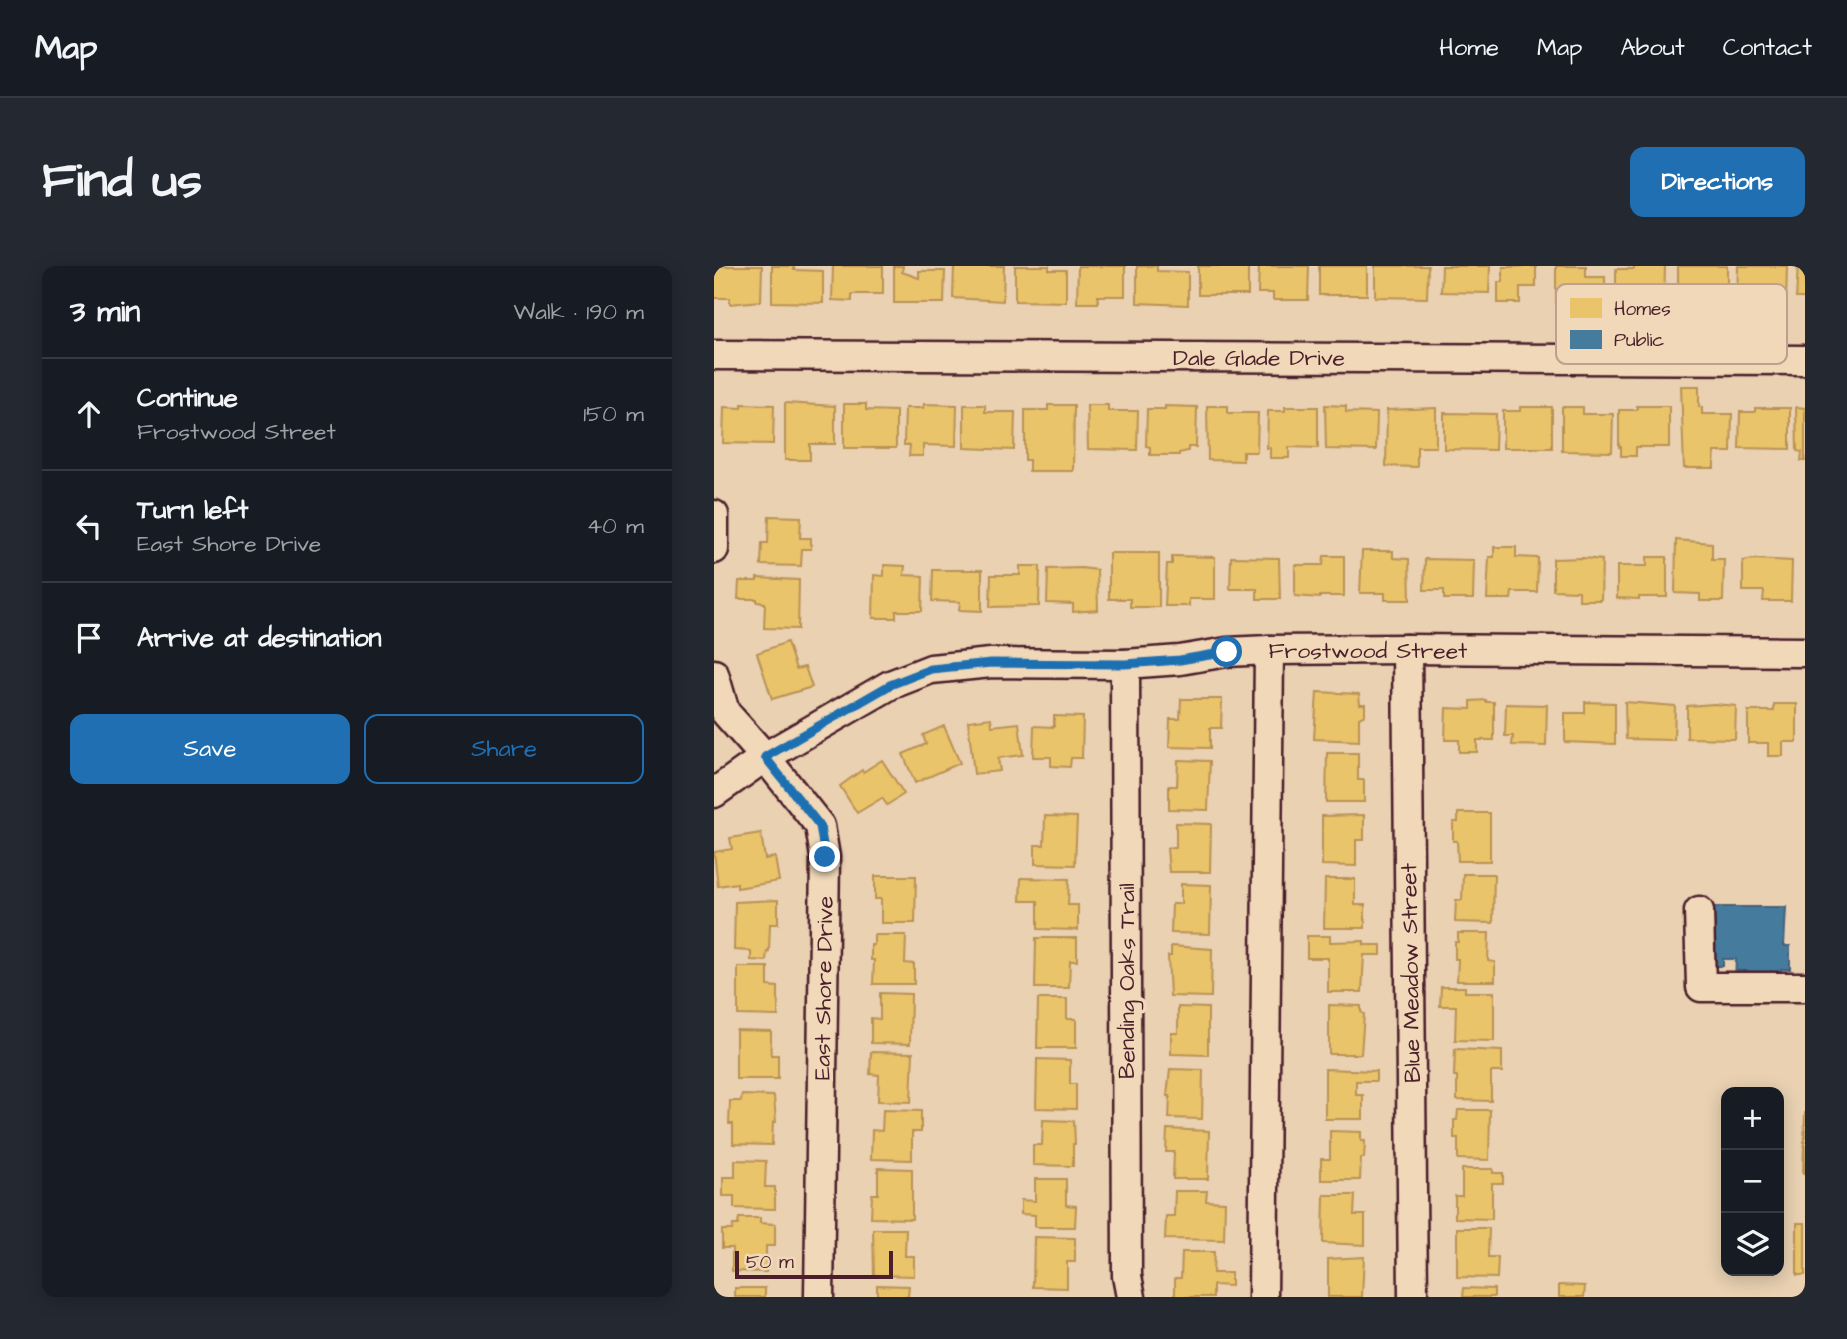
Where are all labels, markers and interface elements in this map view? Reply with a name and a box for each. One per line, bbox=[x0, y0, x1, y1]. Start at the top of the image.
text: Map bbox=[35, 25, 97, 71]
text: Home bbox=[1439, 31, 1499, 65]
text: Map bbox=[1537, 31, 1582, 65]
text: About bbox=[1620, 31, 1685, 65]
text: Contact bbox=[1723, 31, 1812, 65]
button: Directions bbox=[1630, 147, 1805, 217]
text: Find us bbox=[42, 148, 202, 216]
legend bbox=[1556, 284, 1787, 364]
text: 3 min bbox=[70, 291, 140, 333]
text: Walk · 190 m bbox=[514, 296, 644, 328]
text: Homes bbox=[1614, 296, 1671, 323]
text: Public bbox=[1614, 327, 1664, 354]
street label: Dale Glade Drive bbox=[1173, 342, 1345, 374]
text: Continue bbox=[137, 380, 238, 416]
icon: ahead bbox=[70, 395, 108, 433]
text: 150 m bbox=[583, 398, 644, 430]
text: Frostwood Street bbox=[137, 416, 336, 448]
text: Turn left bbox=[137, 492, 248, 528]
icon: left bbox=[70, 507, 108, 545]
text: 40 m bbox=[587, 510, 644, 542]
text: East Shore Drive bbox=[137, 528, 321, 560]
icon: arrive bbox=[70, 619, 108, 657]
text: Arrive at destination bbox=[137, 620, 382, 656]
street label: Frostwood Street bbox=[1269, 635, 1468, 667]
route start bbox=[1211, 636, 1242, 667]
button: Save bbox=[70, 714, 350, 784]
button: Share bbox=[364, 714, 644, 784]
route end bbox=[809, 841, 840, 872]
street label: Blue Meadow Street bbox=[1393, 862, 1429, 1083]
street label: Bending Oaks Trail bbox=[1111, 883, 1144, 1079]
street label: East Shore Drive bbox=[806, 896, 842, 1080]
map controls bbox=[1721, 1087, 1784, 1276]
button: + bbox=[1721, 1087, 1784, 1150]
button: − bbox=[1721, 1150, 1784, 1213]
button: layers bbox=[1721, 1213, 1784, 1276]
scale bar bbox=[735, 1248, 892, 1280]
text: 50 m bbox=[746, 1249, 794, 1276]

